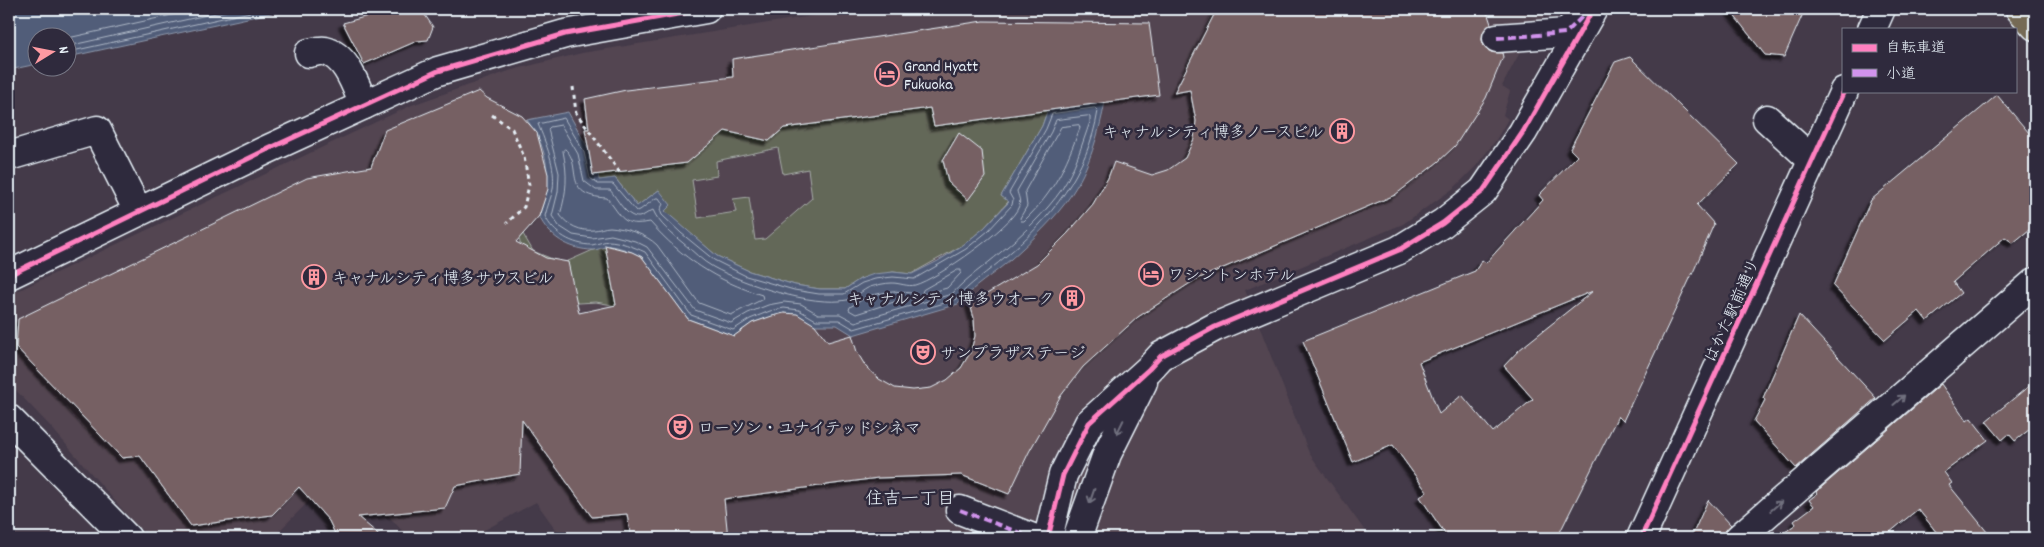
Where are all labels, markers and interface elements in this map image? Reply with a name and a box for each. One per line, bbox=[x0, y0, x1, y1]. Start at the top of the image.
north arrow bbox=[28, 28, 78, 78]
legend bbox=[1842, 28, 2016, 92]
text: 自転車道 bbox=[1886, 38, 1946, 60]
text: N bbox=[52, 45, 73, 55]
place label: Grand Hyatt Fukuoka bbox=[904, 56, 978, 97]
hotel icon: Grand Hyatt Fukuoka bbox=[874, 61, 900, 87]
text: 小道 bbox=[1886, 64, 1916, 86]
building icon: キャナルシティ博多ノースビル bbox=[1329, 118, 1355, 144]
place label: キャナルシティ博多ノースビル bbox=[1102, 122, 1324, 145]
street label: はかた駅前通り bbox=[1700, 255, 1767, 367]
hotel icon: ワシントンホテル bbox=[1138, 261, 1164, 287]
building icon: キャナルシティ博多サウスビル bbox=[301, 264, 327, 290]
place label: ワシントンホテル bbox=[1168, 265, 1295, 288]
place label: キャナルシティ博多サウスビル bbox=[332, 268, 554, 291]
building icon: キャナルシティ博多ウオーク bbox=[1059, 285, 1085, 311]
place label: キャナルシティ博多ウオーク bbox=[847, 289, 1054, 312]
theatre icon: サンプラザステージ bbox=[910, 339, 936, 365]
place label: サンプラザステージ bbox=[940, 343, 1085, 366]
one-way arrow bbox=[1892, 395, 1905, 406]
theatre icon: ローソン・ユナイテッドシネマ bbox=[667, 414, 693, 440]
place label: ローソン・ユナイテッドシネマ bbox=[698, 418, 921, 441]
one-way arrow bbox=[1115, 419, 1124, 434]
district label: 住吉一丁目 bbox=[865, 488, 955, 513]
one-way arrow bbox=[1087, 488, 1096, 503]
one-way arrow bbox=[1769, 501, 1782, 512]

